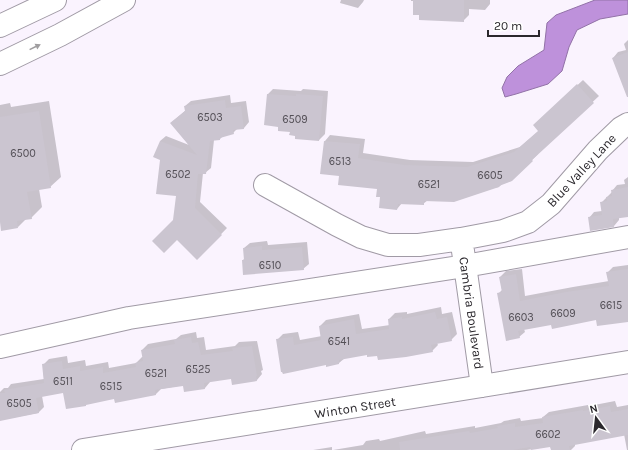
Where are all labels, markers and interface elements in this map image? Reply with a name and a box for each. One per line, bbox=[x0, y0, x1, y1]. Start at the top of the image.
scale bar bbox=[488, 12, 539, 38]
text: 20 m bbox=[494, 19, 522, 33]
one-way arrow bbox=[29, 44, 41, 50]
house number: 6503 bbox=[197, 111, 223, 124]
house number: 6509 bbox=[282, 113, 308, 126]
street label: Blue Valley Lane bbox=[544, 131, 619, 210]
house number: 6500 bbox=[10, 147, 36, 160]
house number: 6513 bbox=[329, 155, 351, 168]
house number: 6502 bbox=[165, 168, 191, 181]
house number: 6605 bbox=[477, 169, 503, 182]
house number: 6521 bbox=[418, 178, 440, 191]
street label: Cambria Boulevard bbox=[456, 256, 487, 370]
house number: 6510 bbox=[259, 259, 281, 272]
house number: 6615 bbox=[600, 299, 622, 312]
house number: 6609 bbox=[550, 307, 576, 320]
house number: 6603 bbox=[508, 311, 534, 324]
house number: 6541 bbox=[328, 335, 350, 348]
house number: 6525 bbox=[185, 363, 211, 376]
house number: 6521 bbox=[145, 367, 167, 380]
house number: 6511 bbox=[53, 375, 73, 388]
house number: 6515 bbox=[100, 380, 122, 393]
street label: Winton Street bbox=[313, 394, 397, 421]
house number: 6505 bbox=[6, 397, 32, 410]
north arrow bbox=[576, 398, 616, 438]
text: N bbox=[588, 402, 599, 416]
house number: 6602 bbox=[535, 428, 561, 441]

